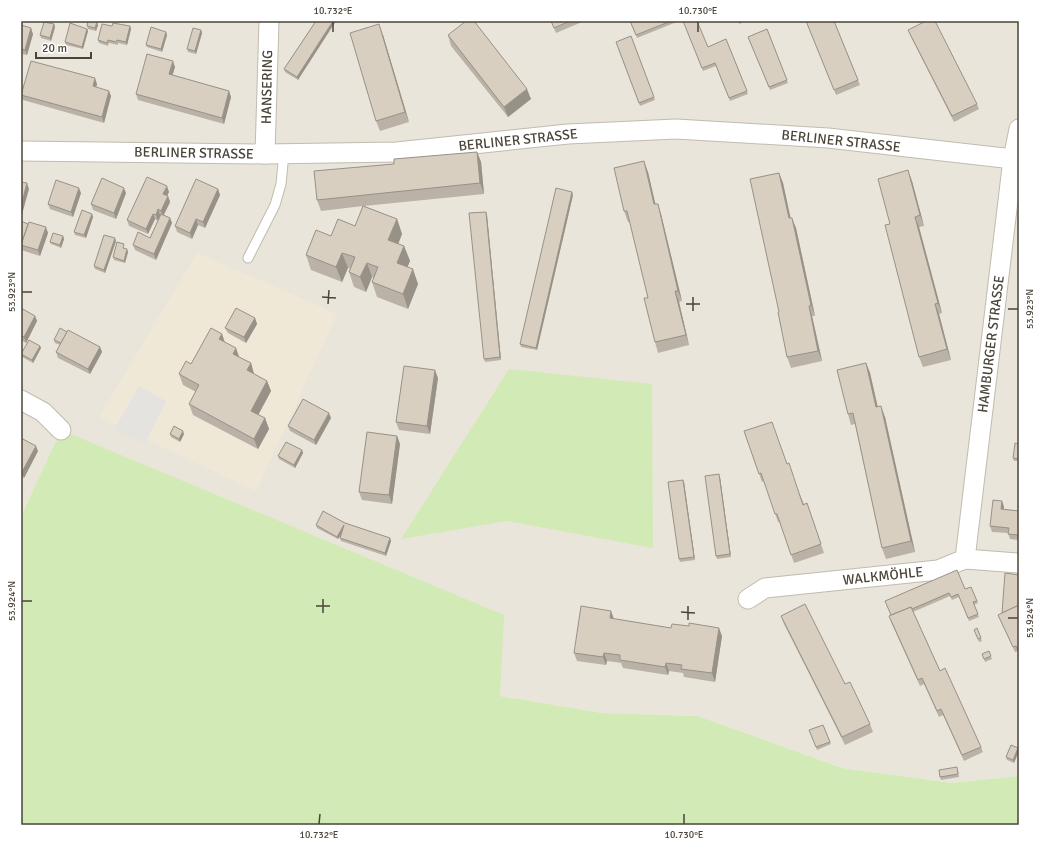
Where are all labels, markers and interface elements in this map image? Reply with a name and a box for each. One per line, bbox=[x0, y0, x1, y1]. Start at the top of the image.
text: 10.732°E bbox=[314, 5, 353, 17]
text: 10.730°E bbox=[679, 5, 718, 17]
scale bar bbox=[36, 34, 91, 60]
text: 20 m bbox=[42, 41, 67, 56]
street label: HANSERING bbox=[258, 50, 276, 124]
street label: BERLINER STRASSE bbox=[458, 125, 579, 155]
street label: BERLINER STRASSE bbox=[781, 126, 902, 156]
street label: BERLINER STRASSE bbox=[134, 143, 254, 163]
text: 53.923°N bbox=[6, 272, 18, 312]
street label: HAMBURGER STRASSE bbox=[974, 274, 1008, 414]
text: 53.923°N bbox=[1024, 289, 1036, 329]
street label: WALKMÖHLE bbox=[842, 563, 924, 589]
text: 53.924°N bbox=[6, 581, 18, 621]
text: 53.924°N bbox=[1024, 598, 1036, 638]
text: 10.732°E bbox=[300, 829, 339, 841]
text: 10.730°E bbox=[665, 829, 704, 841]

